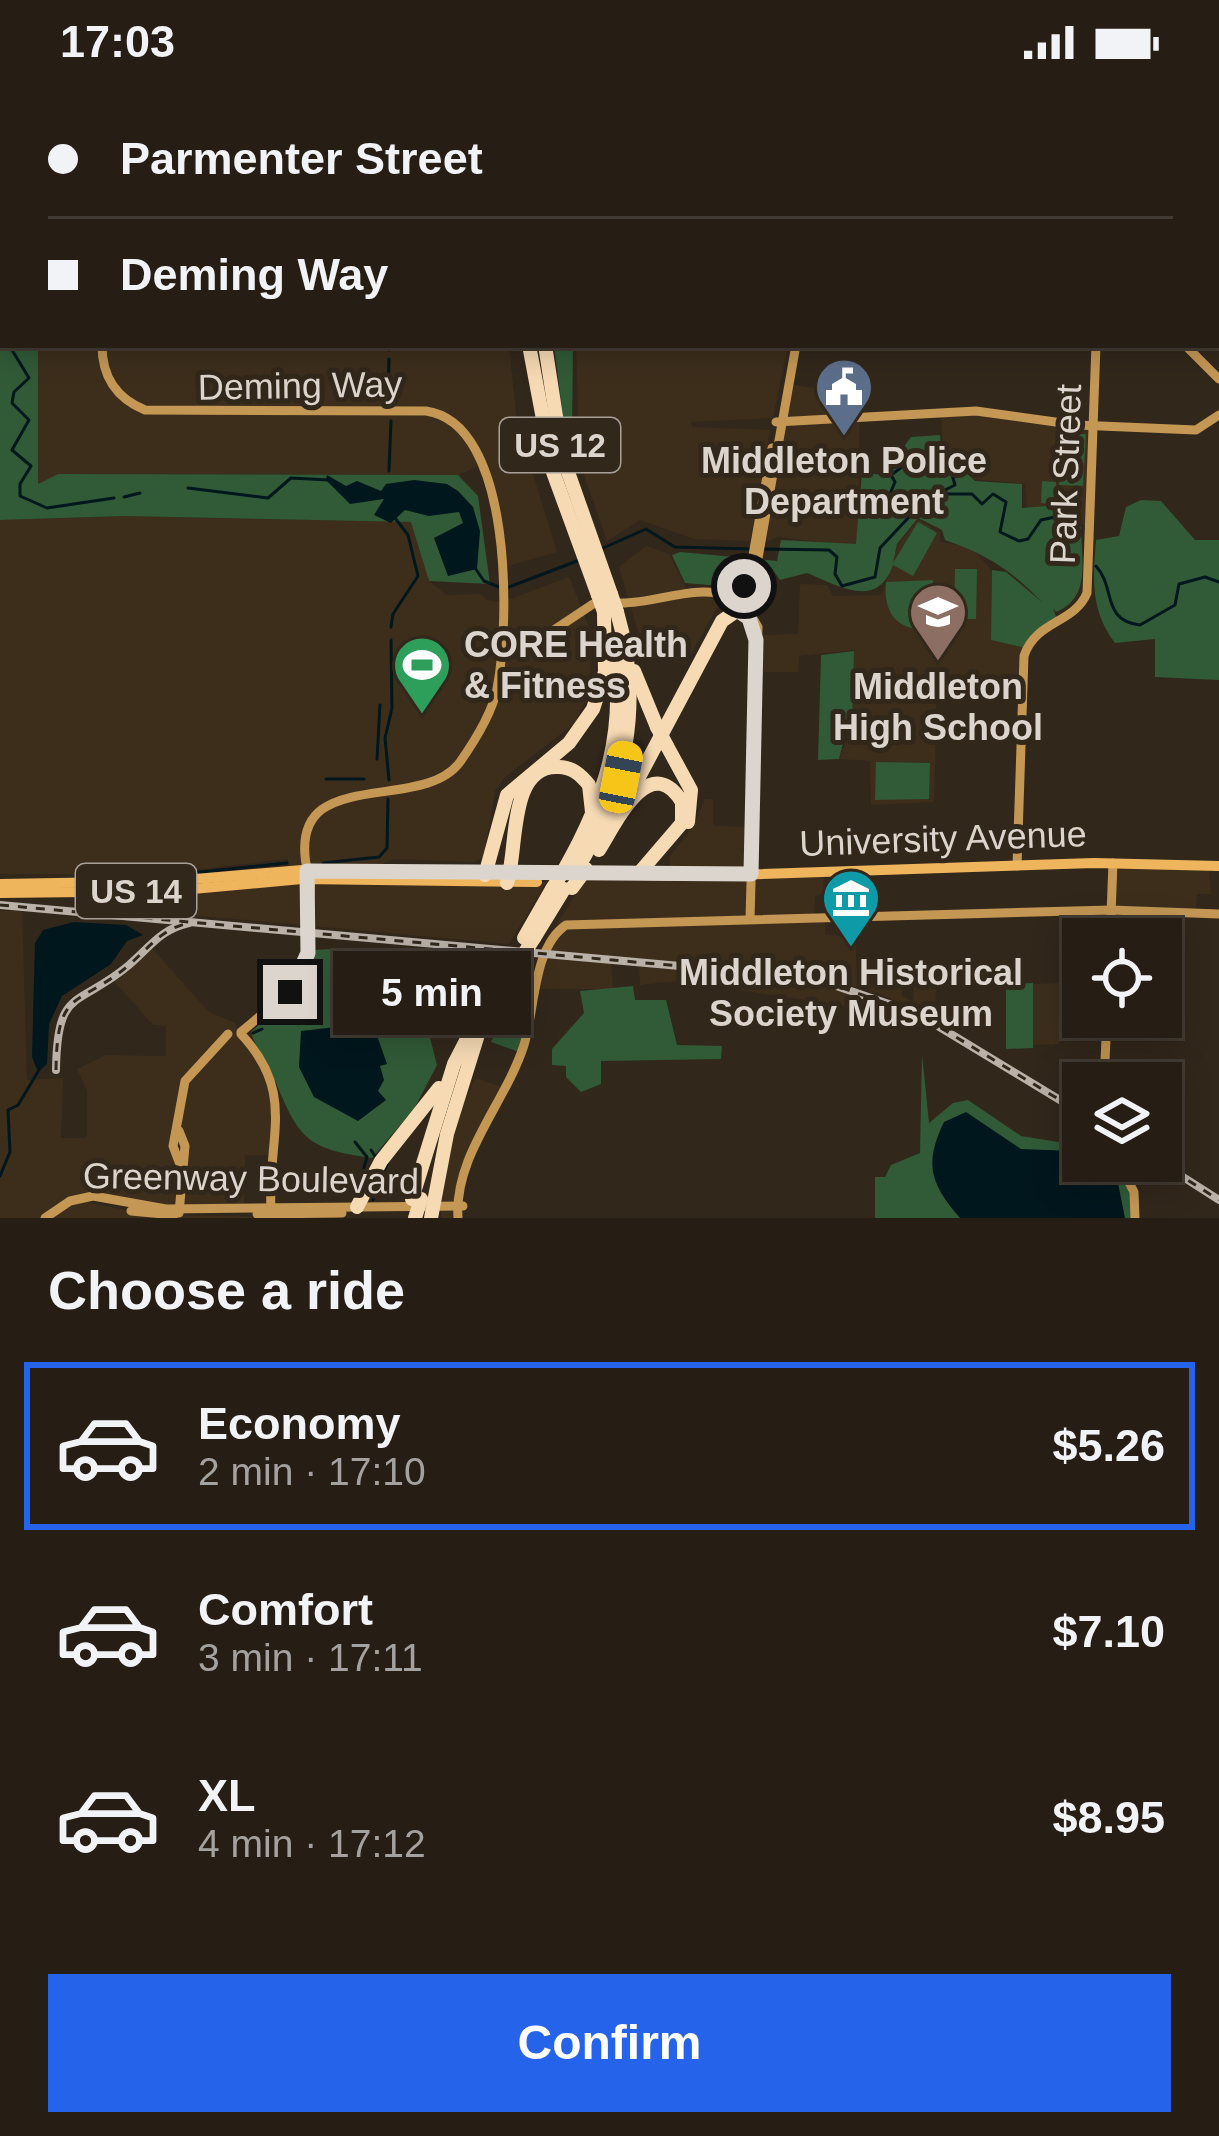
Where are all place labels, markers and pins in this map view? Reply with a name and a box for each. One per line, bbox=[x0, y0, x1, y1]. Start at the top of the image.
public building icon: Middleton Police Department bbox=[813, 356, 875, 438]
place label: Middleton Police Department bbox=[701, 440, 987, 522]
school or university icon: Middleton High School bbox=[907, 581, 969, 663]
place label: CORE Health & Fitness bbox=[464, 624, 688, 706]
sports icon: CORE Health & Fitness bbox=[391, 634, 453, 716]
place label: Middleton High School bbox=[833, 666, 1043, 748]
museum icon: Middleton Historical Society Museum bbox=[820, 867, 882, 949]
place label: Middleton Historical Society Museum bbox=[679, 952, 1023, 1034]

